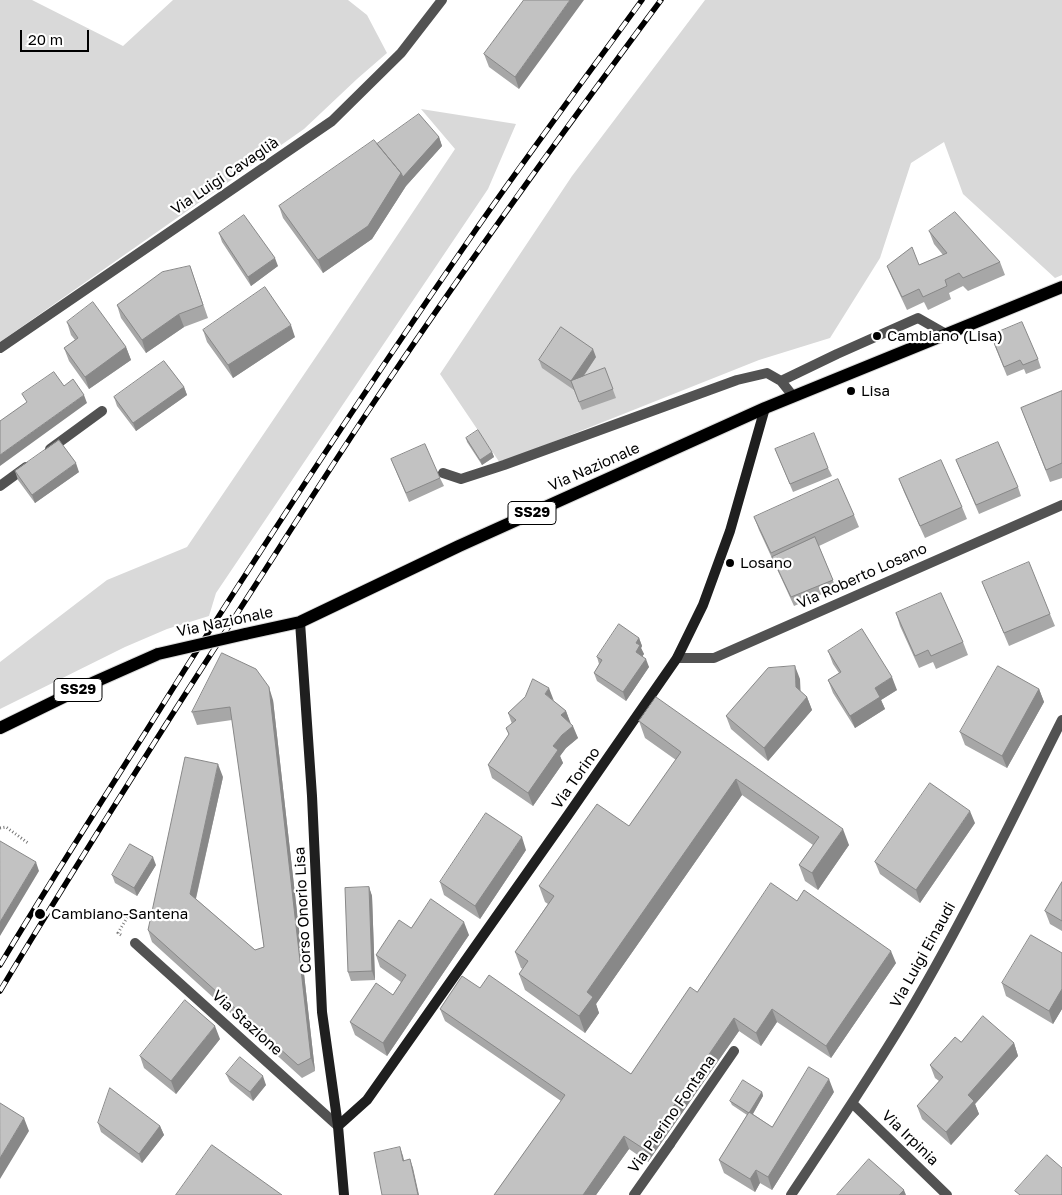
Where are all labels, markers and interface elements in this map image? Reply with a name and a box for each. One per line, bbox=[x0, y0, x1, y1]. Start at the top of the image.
scale bar bbox=[22, 20, 91, 52]
text: 20 m bbox=[28, 30, 63, 48]
street label: Via Luigi Cavaglià bbox=[168, 133, 282, 219]
place label: Cambiano (Lisa) bbox=[887, 327, 1003, 345]
marker: Cambiano (Lisa) bbox=[871, 330, 883, 342]
place label: Lisa bbox=[861, 382, 890, 400]
marker: Lisa bbox=[845, 385, 857, 397]
street label: Via Nazionale bbox=[546, 439, 642, 495]
road number: SS29 bbox=[508, 502, 556, 524]
street label: Via Roberto Losano bbox=[794, 539, 930, 613]
place label: Losano bbox=[740, 554, 792, 572]
marker: Losano bbox=[724, 557, 736, 569]
street label: Via Nazionale bbox=[175, 603, 275, 641]
road number: SS29 bbox=[54, 678, 102, 702]
street label: Via Torino bbox=[548, 744, 604, 812]
street label: Corso Onorio Lisa bbox=[291, 846, 315, 974]
street label: Via Luigi Einaudi bbox=[887, 899, 959, 1011]
place label: Cambiano-Santena bbox=[51, 905, 188, 923]
marker: Cambiano-Santena bbox=[33, 907, 47, 921]
street label: Via Stazione bbox=[208, 987, 286, 1059]
street label: Via Pierino Fontana bbox=[625, 1052, 719, 1176]
street label: Via Irpinia bbox=[878, 1107, 942, 1169]

